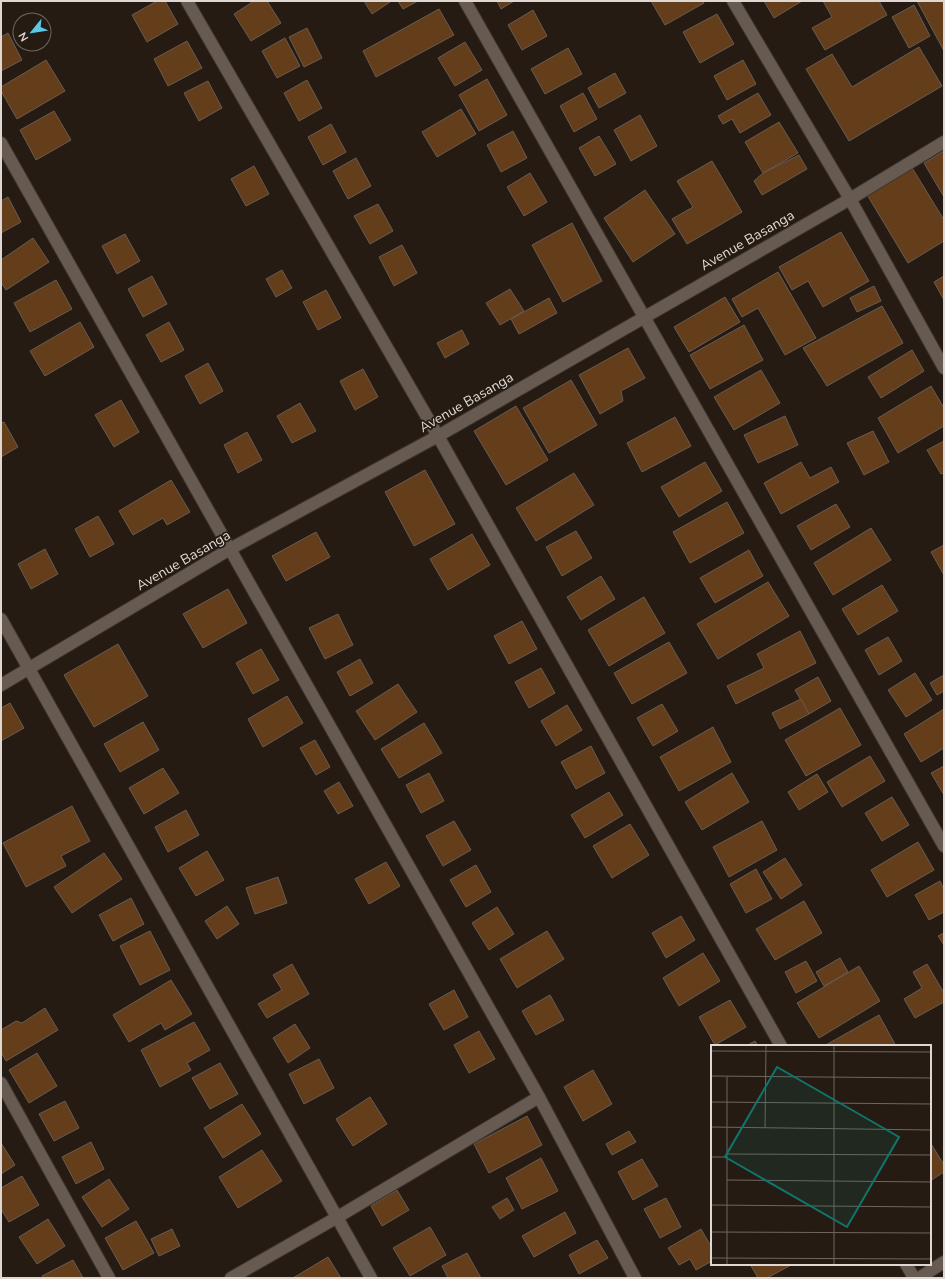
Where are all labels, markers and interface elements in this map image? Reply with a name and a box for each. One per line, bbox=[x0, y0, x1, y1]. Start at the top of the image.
north arrow bbox=[12, 12, 52, 52]
text: N bbox=[15, 29, 32, 44]
street label: Avenue Basanga bbox=[697, 206, 798, 275]
street label: Avenue Basanga bbox=[416, 368, 517, 437]
street label: Avenue Basanga bbox=[133, 526, 234, 595]
inset map bbox=[711, 1045, 931, 1265]

